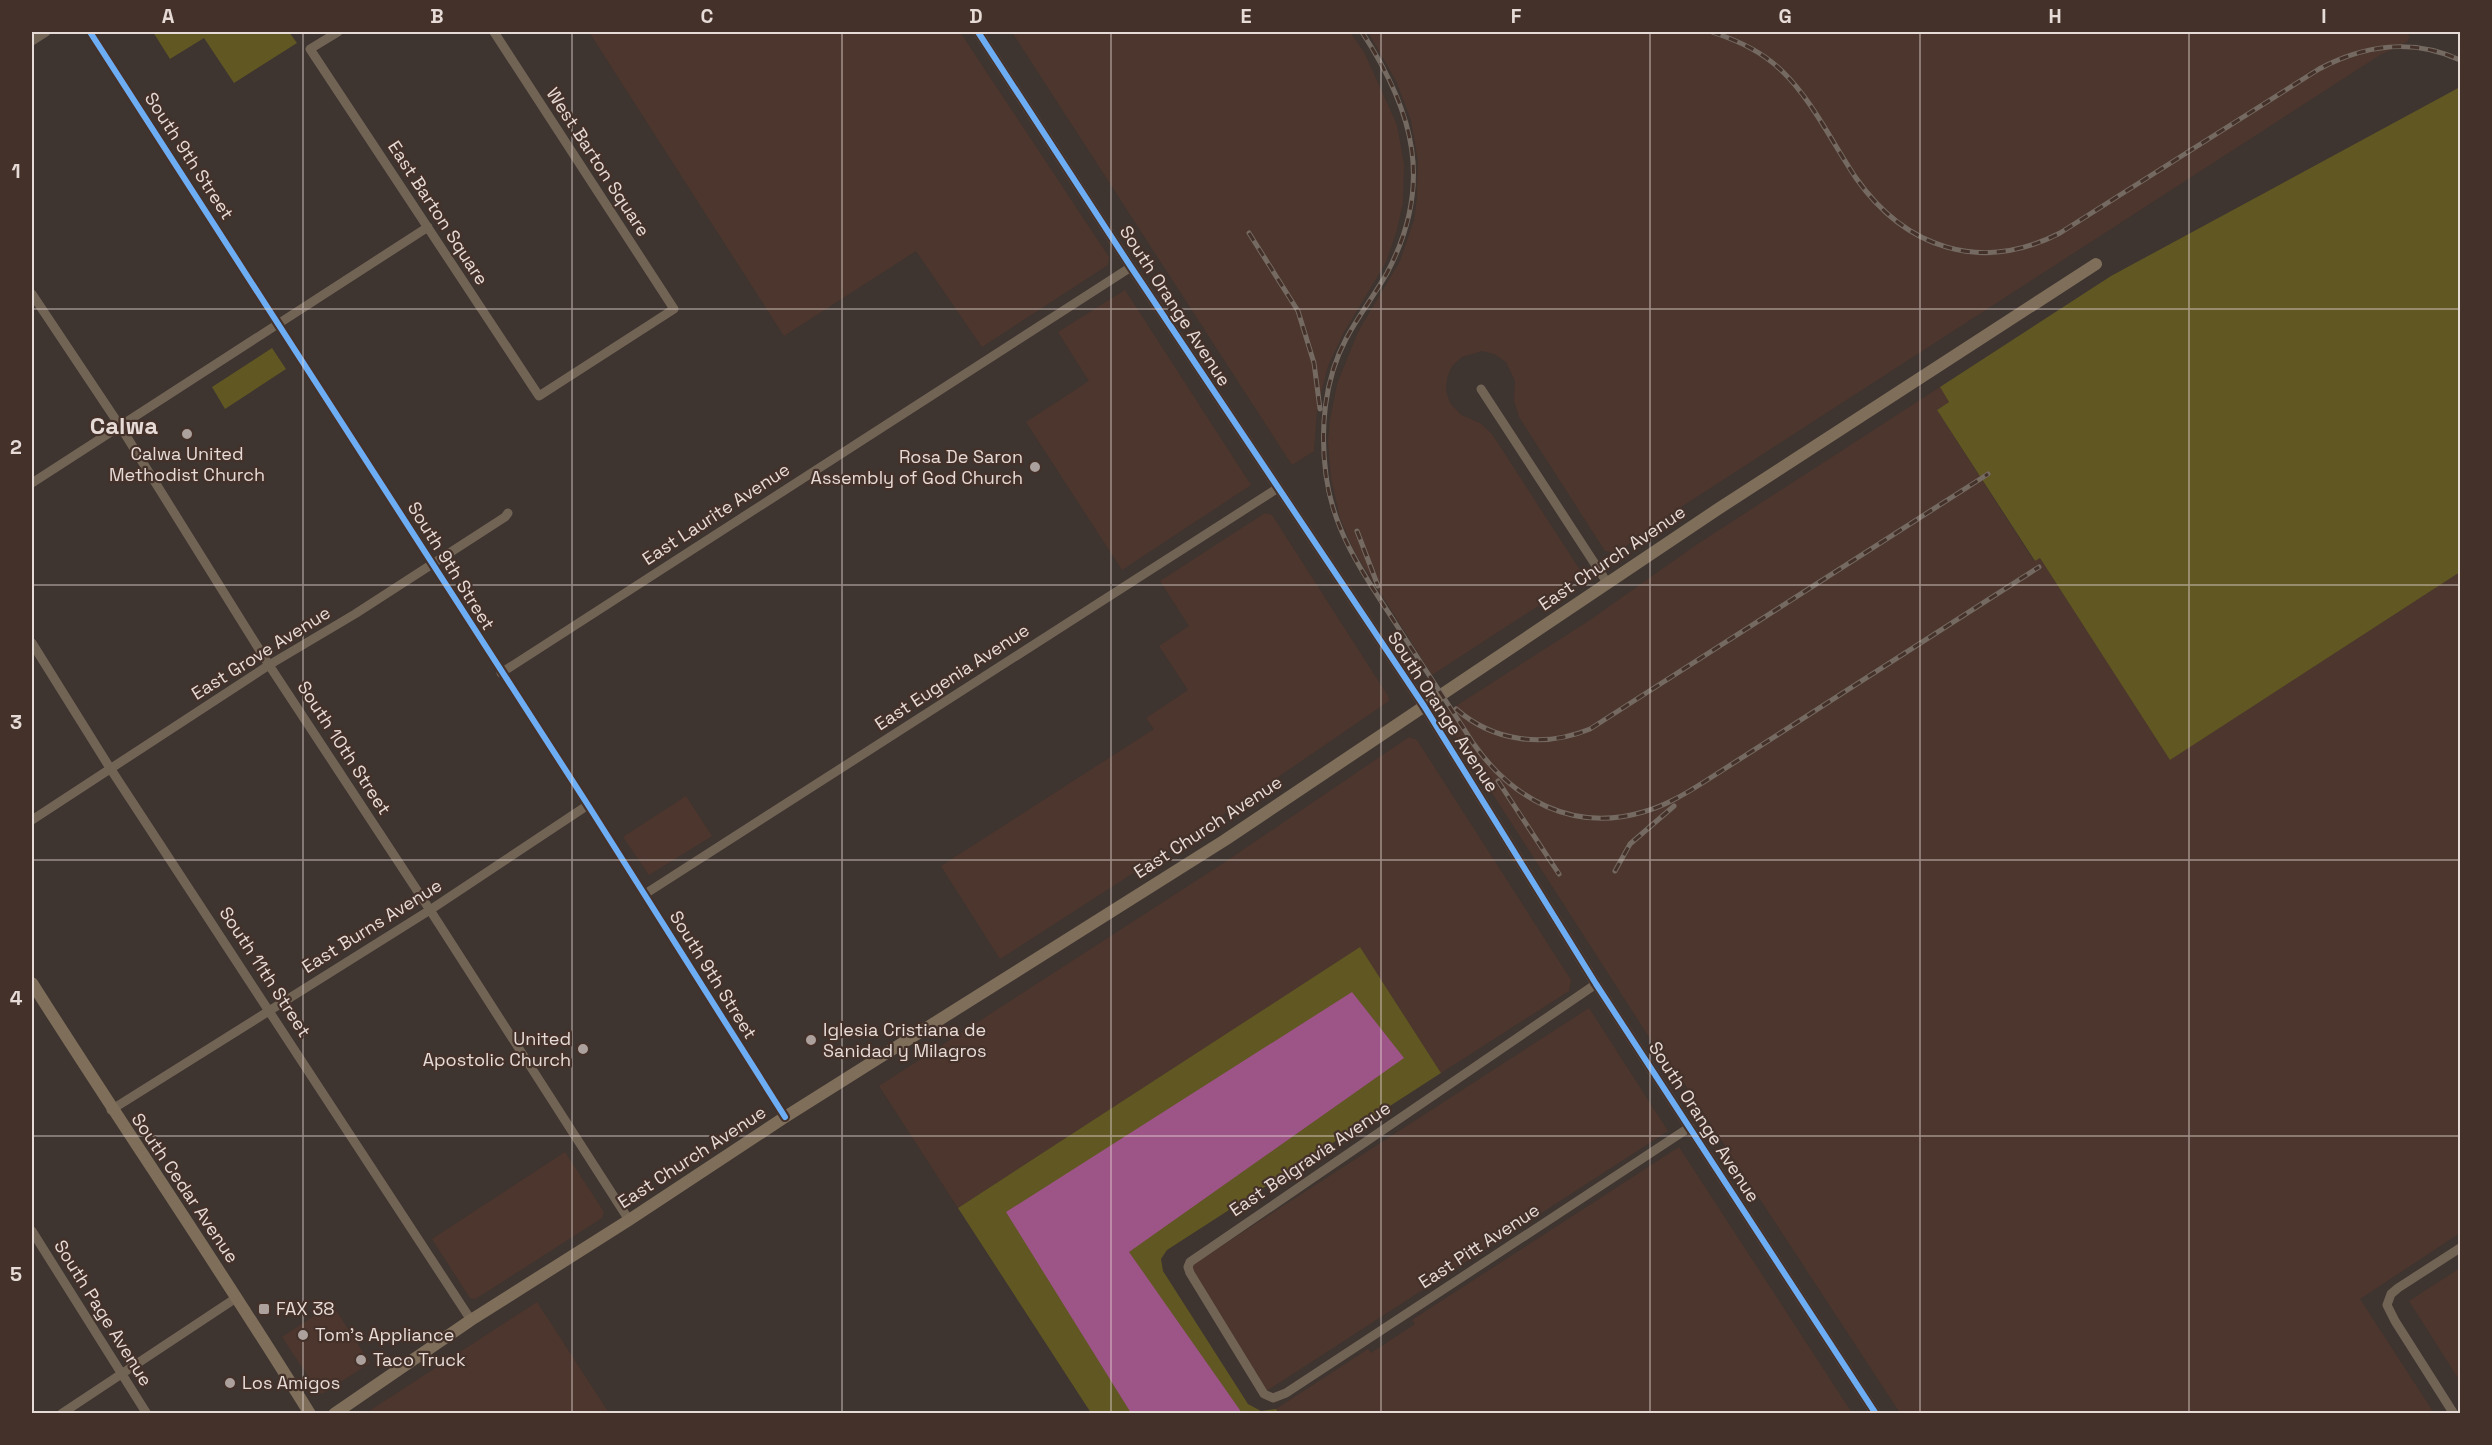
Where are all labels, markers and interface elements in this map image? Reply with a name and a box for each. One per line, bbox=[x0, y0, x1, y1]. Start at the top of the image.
text: A bbox=[162, 3, 175, 29]
text: B bbox=[430, 3, 444, 29]
text: C bbox=[701, 3, 714, 29]
text: D bbox=[969, 3, 983, 29]
text: E bbox=[1240, 3, 1252, 29]
text: F bbox=[1511, 3, 1522, 29]
text: G bbox=[1778, 3, 1792, 29]
text: H bbox=[2048, 3, 2062, 29]
text: I bbox=[2321, 3, 2327, 29]
street label: West Barton Square bbox=[542, 83, 655, 241]
street label: South 9th Street bbox=[140, 88, 239, 224]
street label: East Barton Square bbox=[383, 136, 494, 289]
text: 1 bbox=[11, 158, 21, 184]
street label: South Orange Avenue bbox=[1115, 221, 1236, 390]
district label: Calwa bbox=[90, 410, 158, 441]
marker: Calwa United Methodist Church bbox=[180, 427, 194, 441]
text: 2 bbox=[10, 434, 22, 460]
place label: Calwa United Methodist Church bbox=[109, 442, 265, 486]
place label: Rosa De Saron Assembly of God Church bbox=[811, 445, 1023, 489]
street label: East Laurite Avenue bbox=[638, 457, 794, 570]
marker: Rosa De Saron Assembly of God Church bbox=[1028, 460, 1042, 474]
street label: South 9th Street bbox=[403, 497, 500, 634]
street label: East Church Avenue bbox=[1534, 500, 1690, 615]
street label: East Grove Avenue bbox=[187, 601, 335, 705]
street label: East Eugenia Avenue bbox=[870, 618, 1033, 735]
street label: South Orange Avenue bbox=[1383, 627, 1504, 796]
street label: South 10th Street bbox=[293, 676, 396, 819]
text: 3 bbox=[10, 709, 22, 735]
street label: East Church Avenue bbox=[1129, 770, 1286, 883]
street label: East Burns Avenue bbox=[297, 873, 446, 978]
street label: South 11th Street bbox=[215, 902, 316, 1041]
street label: South 9th Street bbox=[665, 906, 762, 1043]
text: 4 bbox=[10, 985, 23, 1011]
place label: Iglesia Cristiana de Sanidad y Milagros bbox=[823, 1018, 987, 1062]
place label: United Apostolic Church bbox=[423, 1027, 571, 1071]
marker: Iglesia Cristiana de Sanidad y Milagros bbox=[804, 1033, 818, 1047]
street label: South Orange Avenue bbox=[1644, 1037, 1765, 1206]
marker: United Apostolic Church bbox=[576, 1042, 590, 1056]
street label: East Belgravia Avenue bbox=[1225, 1096, 1395, 1221]
street label: East Church Avenue bbox=[613, 1100, 770, 1213]
street label: South Cedar Avenue bbox=[127, 1108, 244, 1267]
street label: East Pitt Avenue bbox=[1414, 1198, 1544, 1293]
street label: South Page Avenue bbox=[49, 1235, 158, 1390]
text: 5 bbox=[10, 1261, 22, 1287]
place label: FAX 38 bbox=[276, 1297, 334, 1320]
marker: FAX 38 bbox=[257, 1302, 271, 1316]
place label: Tom's Appliance bbox=[315, 1323, 454, 1346]
marker: Tom's Appliance bbox=[296, 1328, 310, 1342]
place label: Taco Truck bbox=[373, 1348, 466, 1371]
marker: Taco Truck bbox=[354, 1353, 368, 1367]
place label: Los Amigos bbox=[242, 1371, 340, 1394]
marker: Los Amigos bbox=[223, 1376, 237, 1390]

